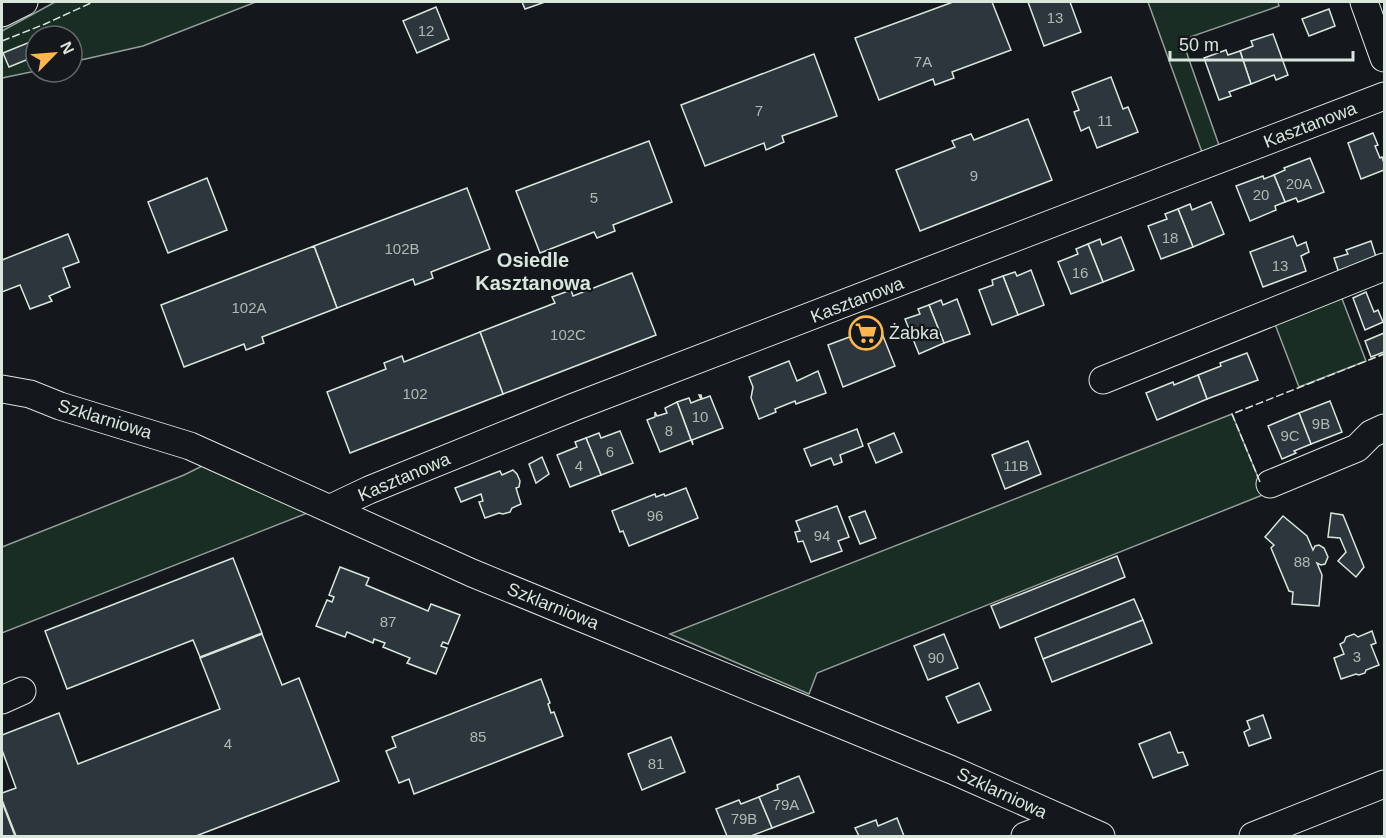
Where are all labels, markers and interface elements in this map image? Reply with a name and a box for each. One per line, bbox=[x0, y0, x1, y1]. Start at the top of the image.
house number: 13 bbox=[1047, 9, 1063, 26]
house number: 12 bbox=[418, 22, 434, 39]
north arrow bbox=[24, 24, 84, 84]
scale bar bbox=[1170, 24, 1353, 62]
text: 50 m bbox=[1179, 35, 1219, 55]
text: N bbox=[57, 39, 77, 57]
house number: 7A bbox=[914, 53, 932, 70]
street label: Kasztanowa bbox=[1261, 98, 1360, 152]
house number: 7 bbox=[755, 102, 763, 119]
house number: 11 bbox=[1097, 112, 1113, 129]
house number: 9 bbox=[970, 167, 978, 184]
house number: 20A bbox=[1286, 175, 1312, 192]
house number: 20 bbox=[1253, 186, 1269, 203]
house number: 5 bbox=[590, 189, 598, 206]
house number: 18 bbox=[1162, 229, 1178, 246]
house number: 102B bbox=[384, 240, 420, 257]
district label: Osiedle Kasztanowa bbox=[475, 249, 592, 294]
house number: 13 bbox=[1272, 257, 1288, 274]
house number: 16 bbox=[1072, 264, 1088, 281]
street label: Kasztanowa bbox=[808, 273, 907, 327]
house number: 102A bbox=[231, 299, 267, 316]
supermarket icon: Żabka bbox=[848, 315, 884, 351]
place label: Żabka bbox=[889, 323, 940, 343]
house number: 102C bbox=[550, 326, 586, 343]
house number: 102 bbox=[402, 385, 428, 402]
street label: Szklarniowa bbox=[56, 395, 155, 443]
house number: 10 bbox=[692, 408, 708, 425]
house number: 9B bbox=[1312, 415, 1330, 432]
house number: 8 bbox=[665, 422, 673, 439]
house number: 9C bbox=[1280, 427, 1300, 444]
house number: 6 bbox=[606, 443, 614, 460]
street label: Kasztanowa bbox=[355, 448, 454, 505]
house number: 4 bbox=[575, 457, 583, 474]
house number: 11B bbox=[1003, 457, 1029, 474]
house number: 96 bbox=[647, 507, 663, 524]
house number: 94 bbox=[814, 527, 830, 544]
house number: 88 bbox=[1294, 553, 1310, 570]
street label: Szklarniowa bbox=[504, 579, 603, 634]
house number: 87 bbox=[380, 613, 396, 630]
house number: 3 bbox=[1353, 648, 1361, 665]
house number: 90 bbox=[928, 649, 944, 666]
house number: 85 bbox=[470, 728, 486, 745]
house number: 4 bbox=[224, 735, 232, 752]
house number: 81 bbox=[648, 755, 664, 772]
street label: Szklarniowa bbox=[954, 763, 1051, 823]
house number: 79A bbox=[773, 796, 799, 813]
house number: 79B bbox=[731, 810, 757, 827]

